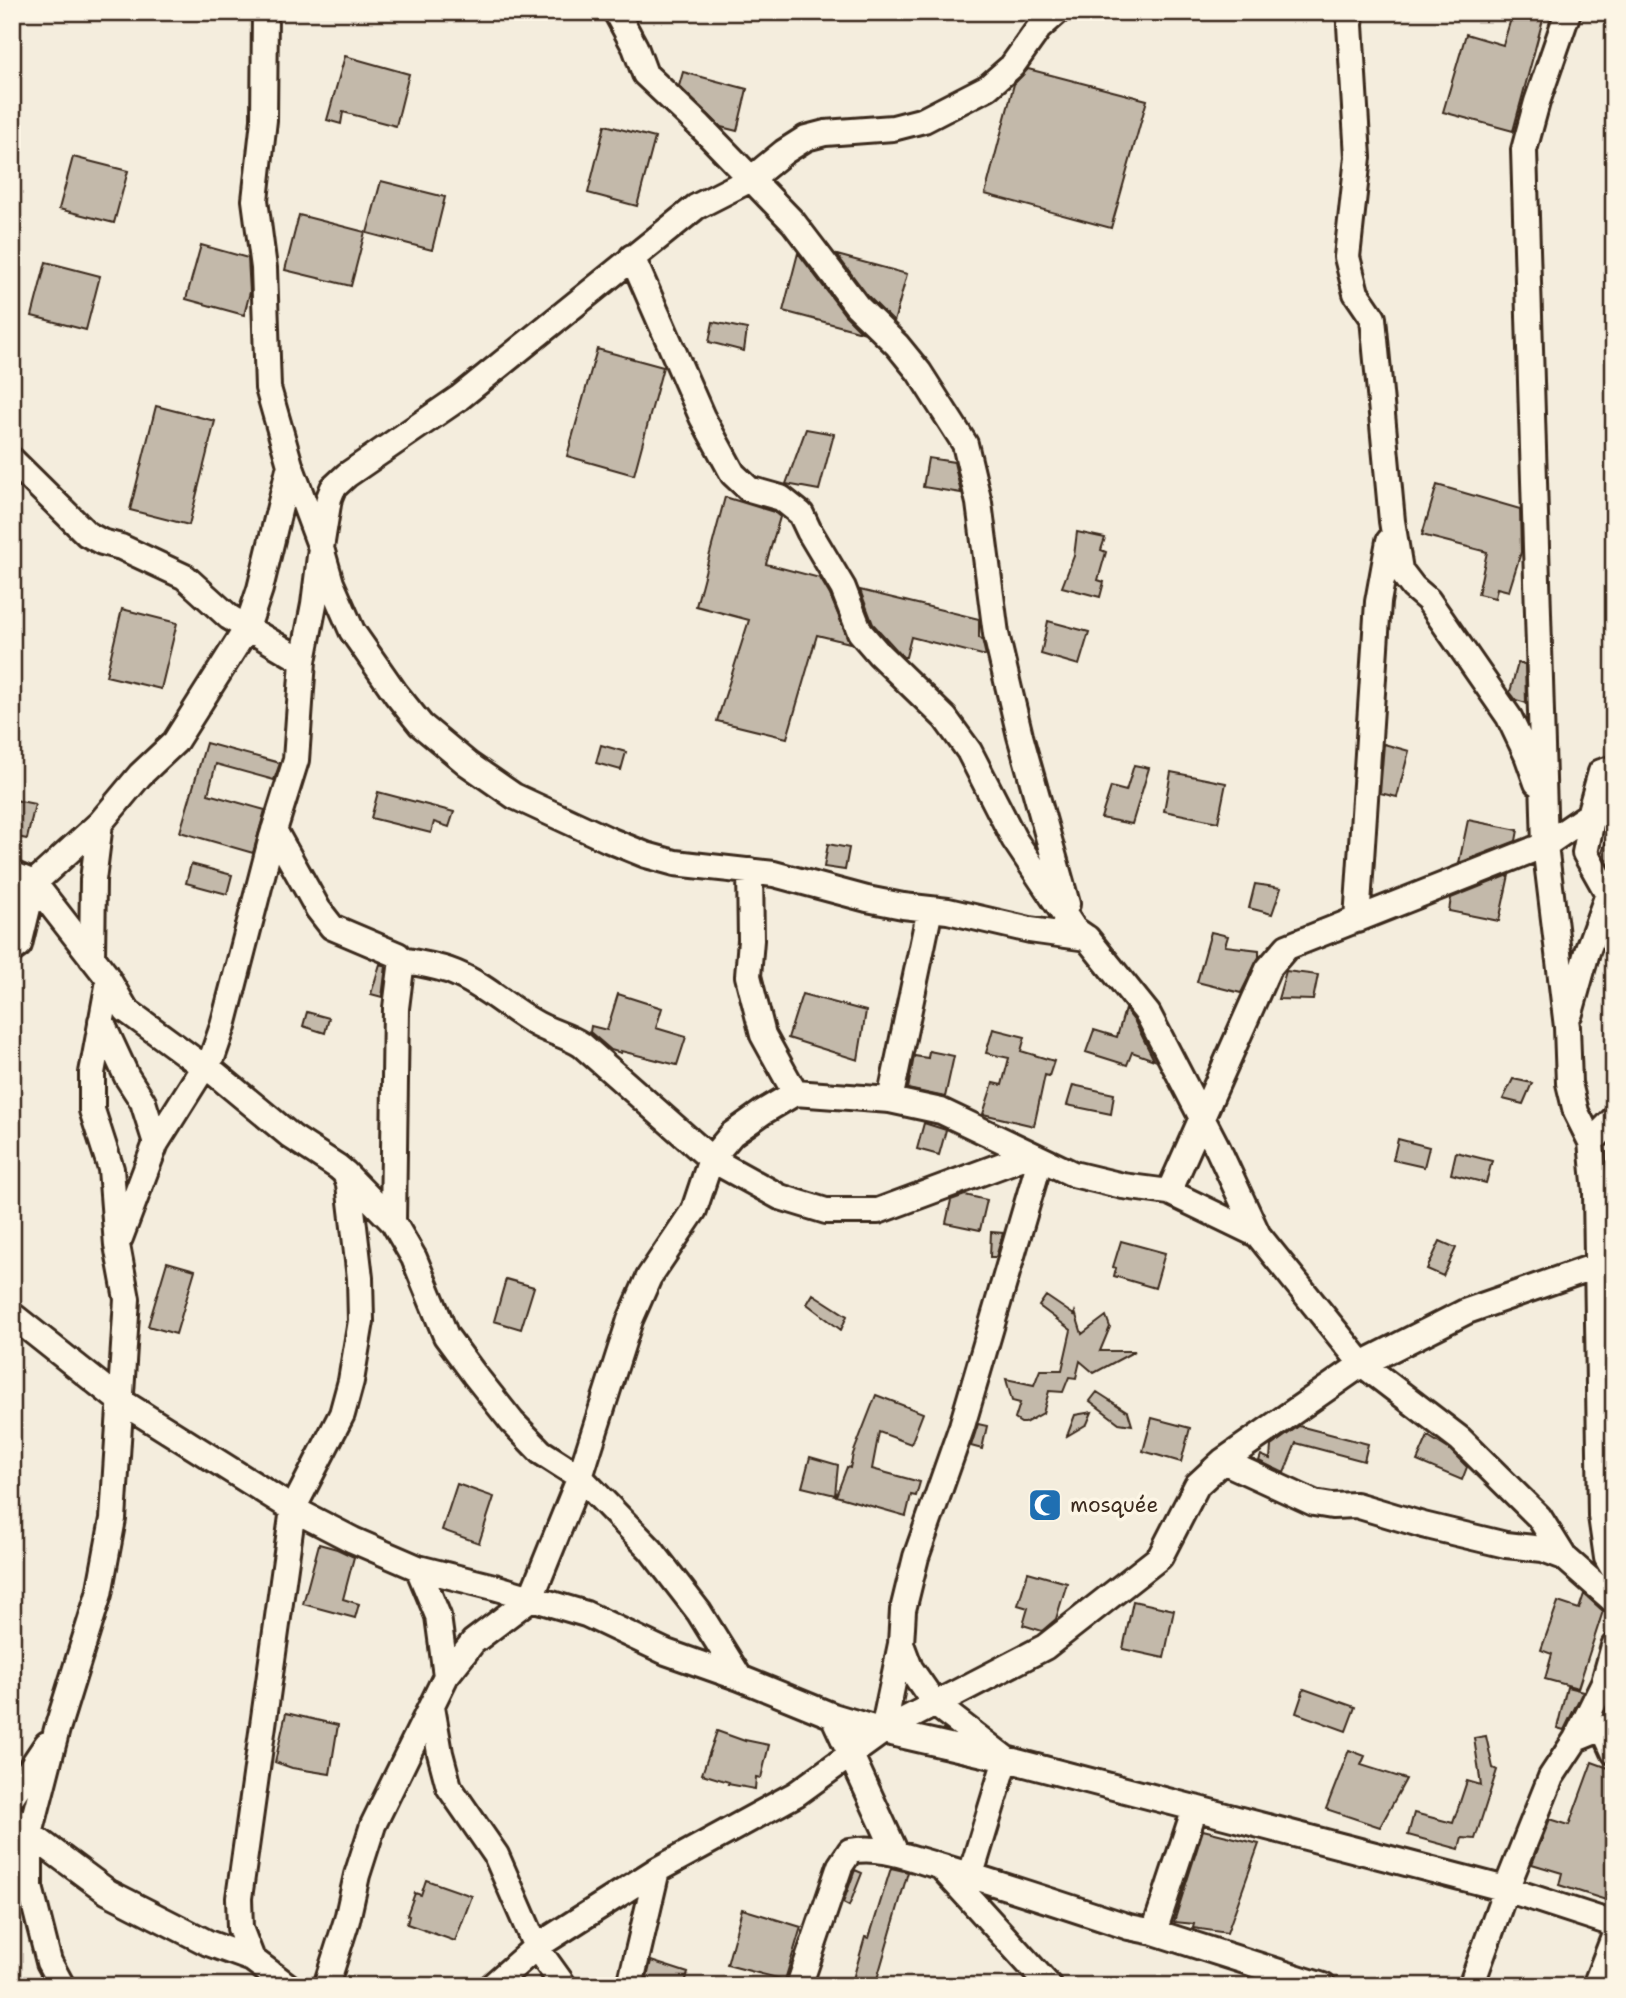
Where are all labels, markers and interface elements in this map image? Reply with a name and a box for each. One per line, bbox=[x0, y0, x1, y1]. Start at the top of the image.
mosque icon: mosquée bbox=[1026, 1486, 1064, 1524]
place label: mosquée bbox=[1070, 1491, 1158, 1519]

